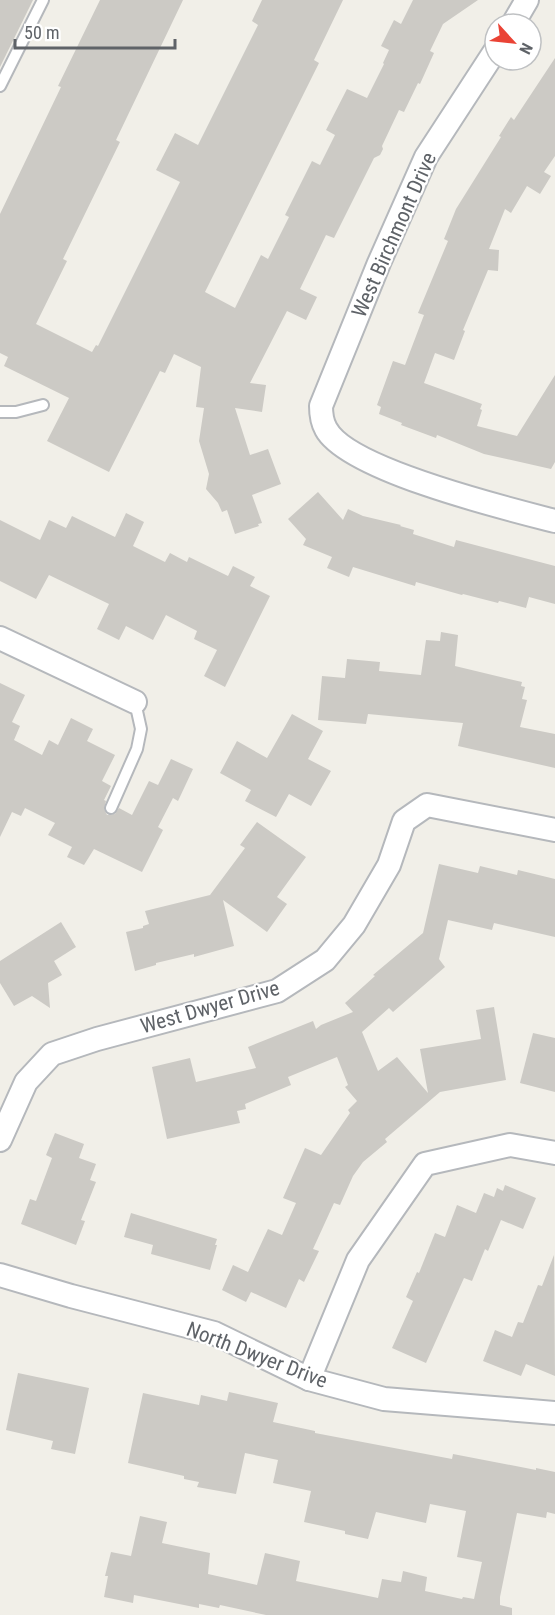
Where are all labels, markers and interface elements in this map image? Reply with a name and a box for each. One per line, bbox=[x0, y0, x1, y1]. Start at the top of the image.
scale bar bbox=[15, 12, 176, 50]
north arrow bbox=[483, 12, 543, 72]
text: 50 m bbox=[24, 22, 59, 43]
text: N bbox=[515, 40, 537, 57]
street label: West Birchmont Drive bbox=[347, 149, 441, 321]
street label: West Dwyer Drive bbox=[138, 976, 282, 1038]
street label: North Dwyer Drive bbox=[183, 1317, 331, 1393]

